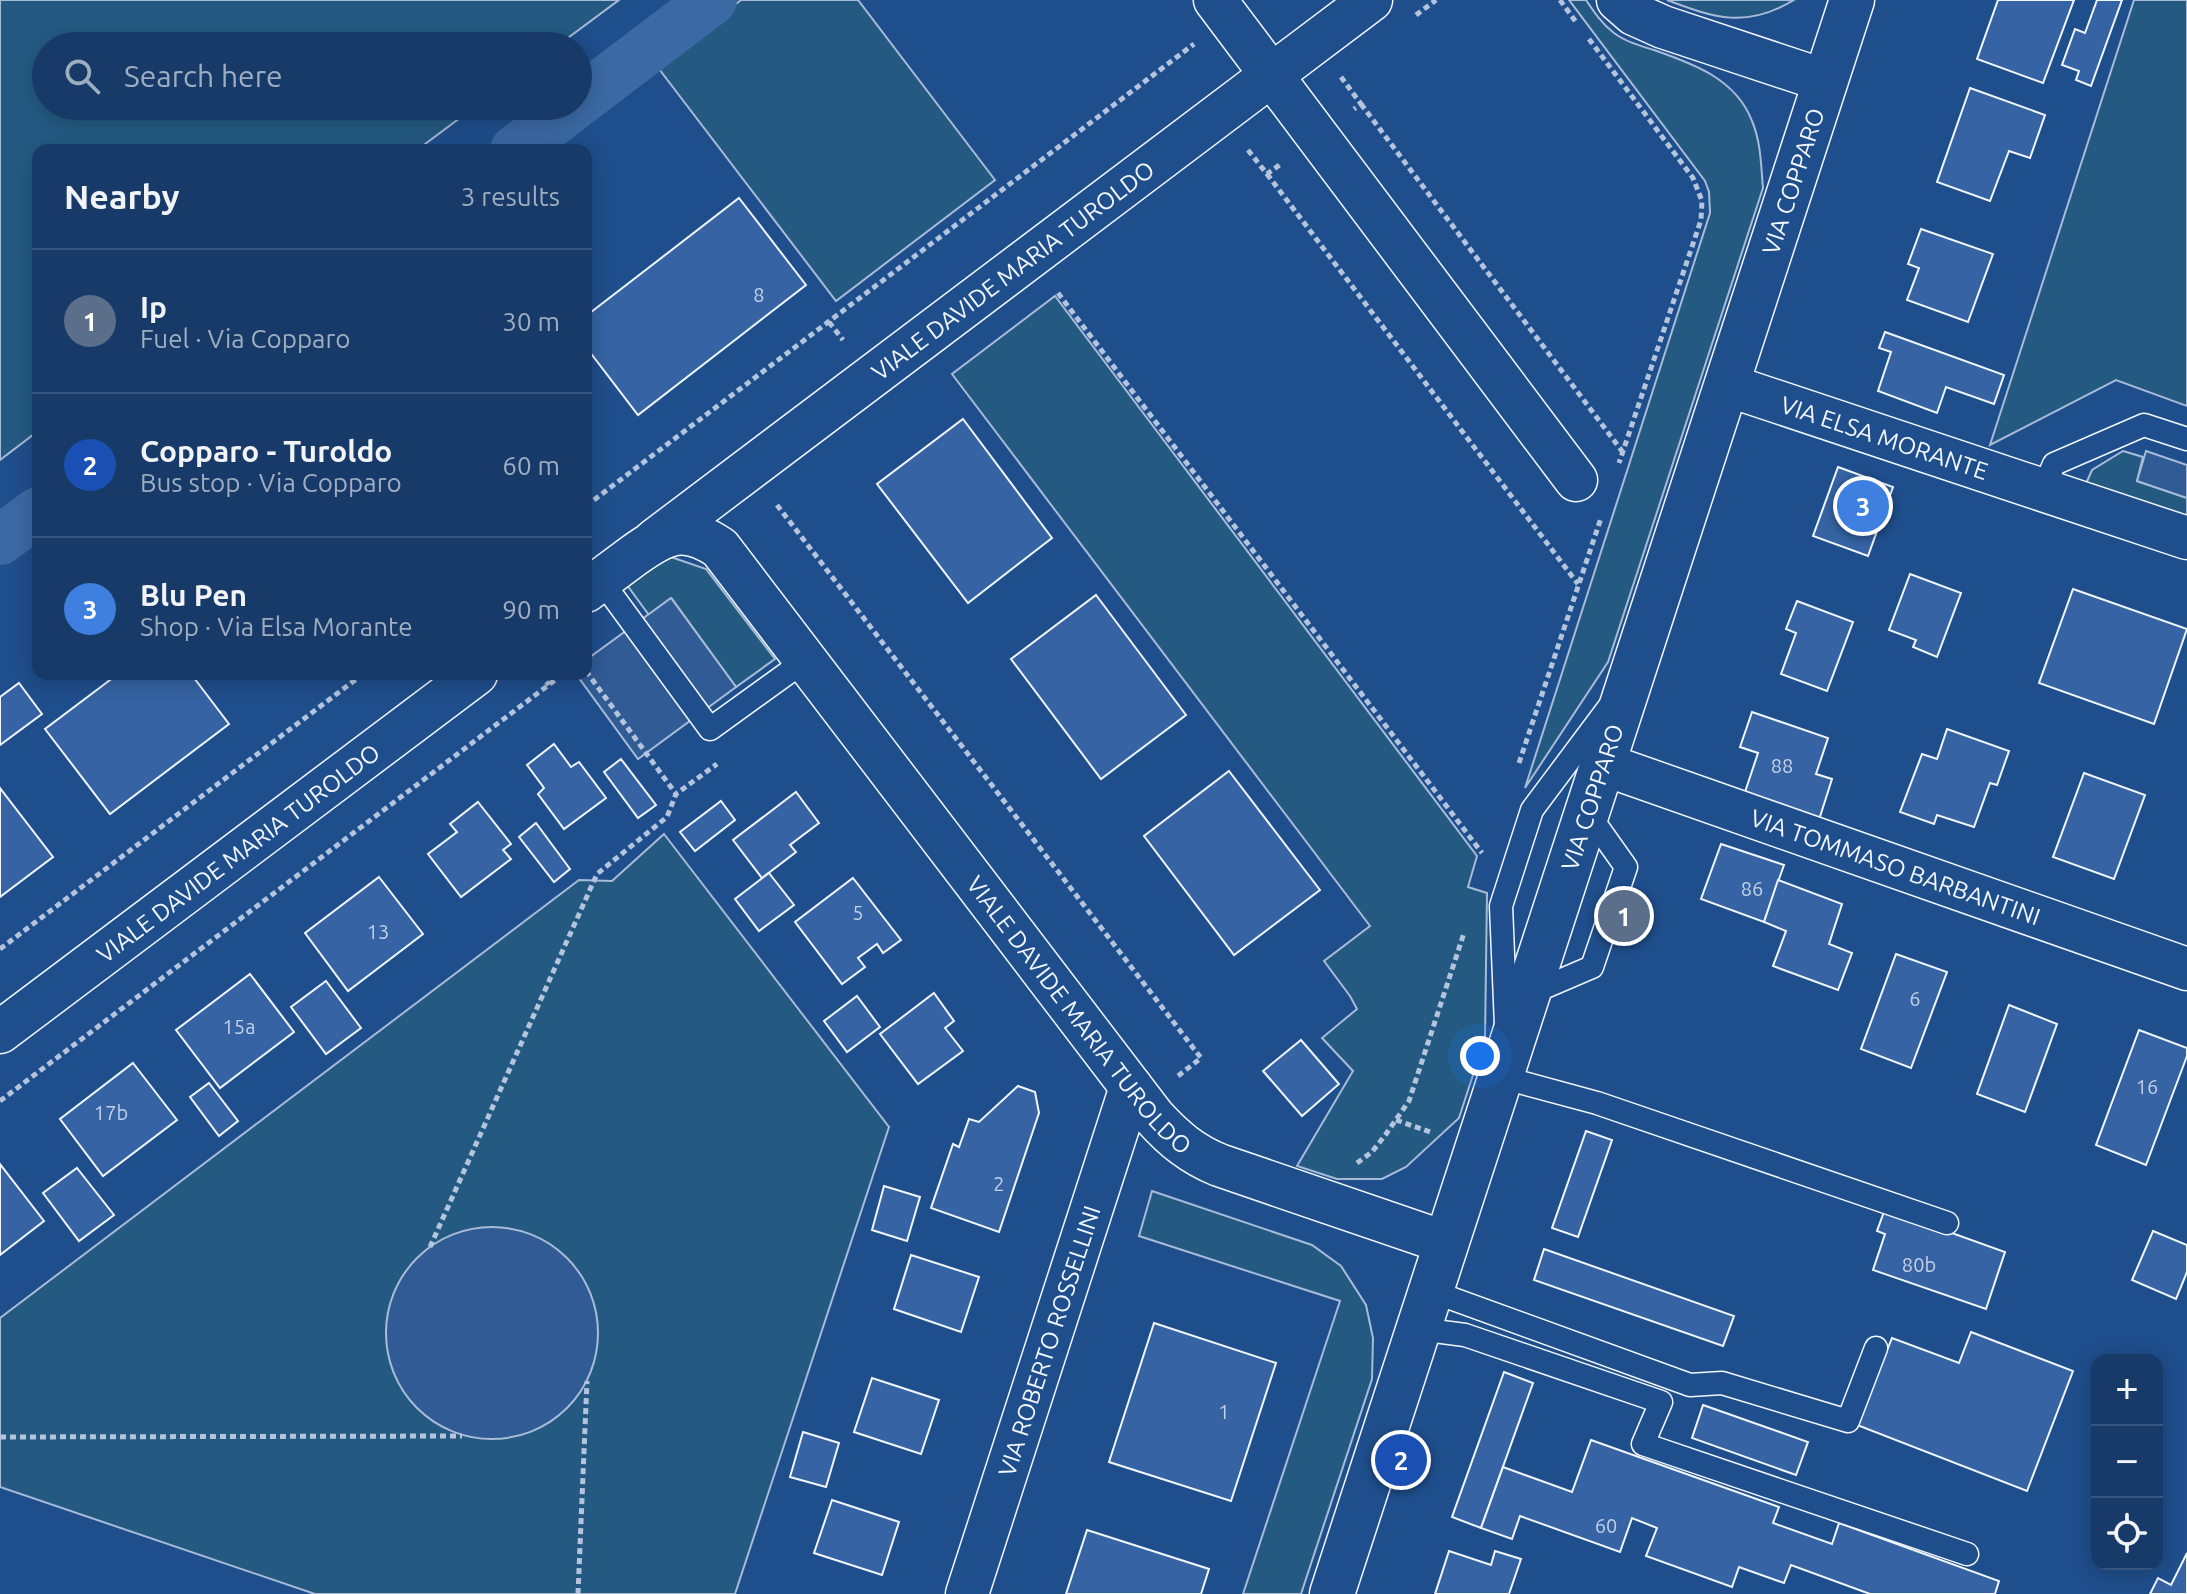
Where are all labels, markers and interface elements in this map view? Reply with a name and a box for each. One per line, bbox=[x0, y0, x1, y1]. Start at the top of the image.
search box bbox=[32, 32, 592, 120]
icon: search bbox=[60, 54, 104, 98]
text: Search here bbox=[124, 59, 283, 93]
street label: VIA COPPARO bbox=[1756, 105, 1829, 258]
street label: VIALE DAVIDE MARIA TUROLDO bbox=[866, 155, 1159, 385]
text: Nearby bbox=[64, 177, 179, 215]
text: 3 results bbox=[461, 182, 560, 211]
house number: 8 bbox=[753, 283, 765, 306]
text: Ip bbox=[140, 290, 167, 324]
text: 1 bbox=[83, 307, 97, 336]
text: 30 m bbox=[502, 307, 560, 336]
text: Fuel · Via Copparo bbox=[140, 324, 351, 353]
street label: VIA ELSA MORANTE bbox=[1777, 390, 1992, 484]
text: Copparo - Turoldo bbox=[140, 434, 392, 468]
text: 2 bbox=[83, 451, 97, 480]
text: 60 m bbox=[502, 451, 560, 480]
text: Bus stop · Via Copparo bbox=[140, 468, 402, 497]
pin: 3 bbox=[1837, 476, 1889, 536]
text: Blu Pen bbox=[140, 578, 247, 612]
text: 3 bbox=[83, 595, 97, 624]
text: 90 m bbox=[502, 595, 560, 624]
text: Shop · Via Elsa Morante bbox=[140, 612, 413, 641]
street label: VIA COPPARO bbox=[1555, 721, 1628, 874]
street label: VIALE DAVIDE MARIA TUROLDO bbox=[92, 738, 385, 968]
house number: 88 bbox=[1771, 754, 1793, 777]
street label: VIA TOMMASO BARBANTINI bbox=[1747, 803, 2044, 930]
street label: VIALE DAVIDE MARIA TUROLDO bbox=[962, 871, 1197, 1159]
house number: 86 bbox=[1741, 877, 1763, 900]
pin: 1 bbox=[1598, 886, 1650, 946]
house number: 5 bbox=[852, 901, 864, 924]
house number: 13 bbox=[367, 920, 389, 943]
house number: 6 bbox=[1909, 987, 1921, 1010]
house number: 15a bbox=[223, 1015, 255, 1038]
your location bbox=[1460, 1036, 1500, 1076]
house number: 16 bbox=[2136, 1075, 2158, 1098]
house number: 17b bbox=[94, 1101, 128, 1124]
house number: 2 bbox=[993, 1172, 1005, 1195]
street label: VIA ROBERTO ROSSELLINI bbox=[992, 1202, 1105, 1480]
house number: 80b bbox=[1902, 1253, 1936, 1276]
map controls bbox=[2091, 1354, 2163, 1570]
button: + bbox=[2091, 1354, 2163, 1426]
house number: 1 bbox=[1218, 1400, 1230, 1423]
button: − bbox=[2091, 1426, 2163, 1498]
pin: 2 bbox=[1375, 1430, 1427, 1490]
button: locate bbox=[2091, 1498, 2163, 1570]
house number: 60 bbox=[1595, 1514, 1617, 1537]

